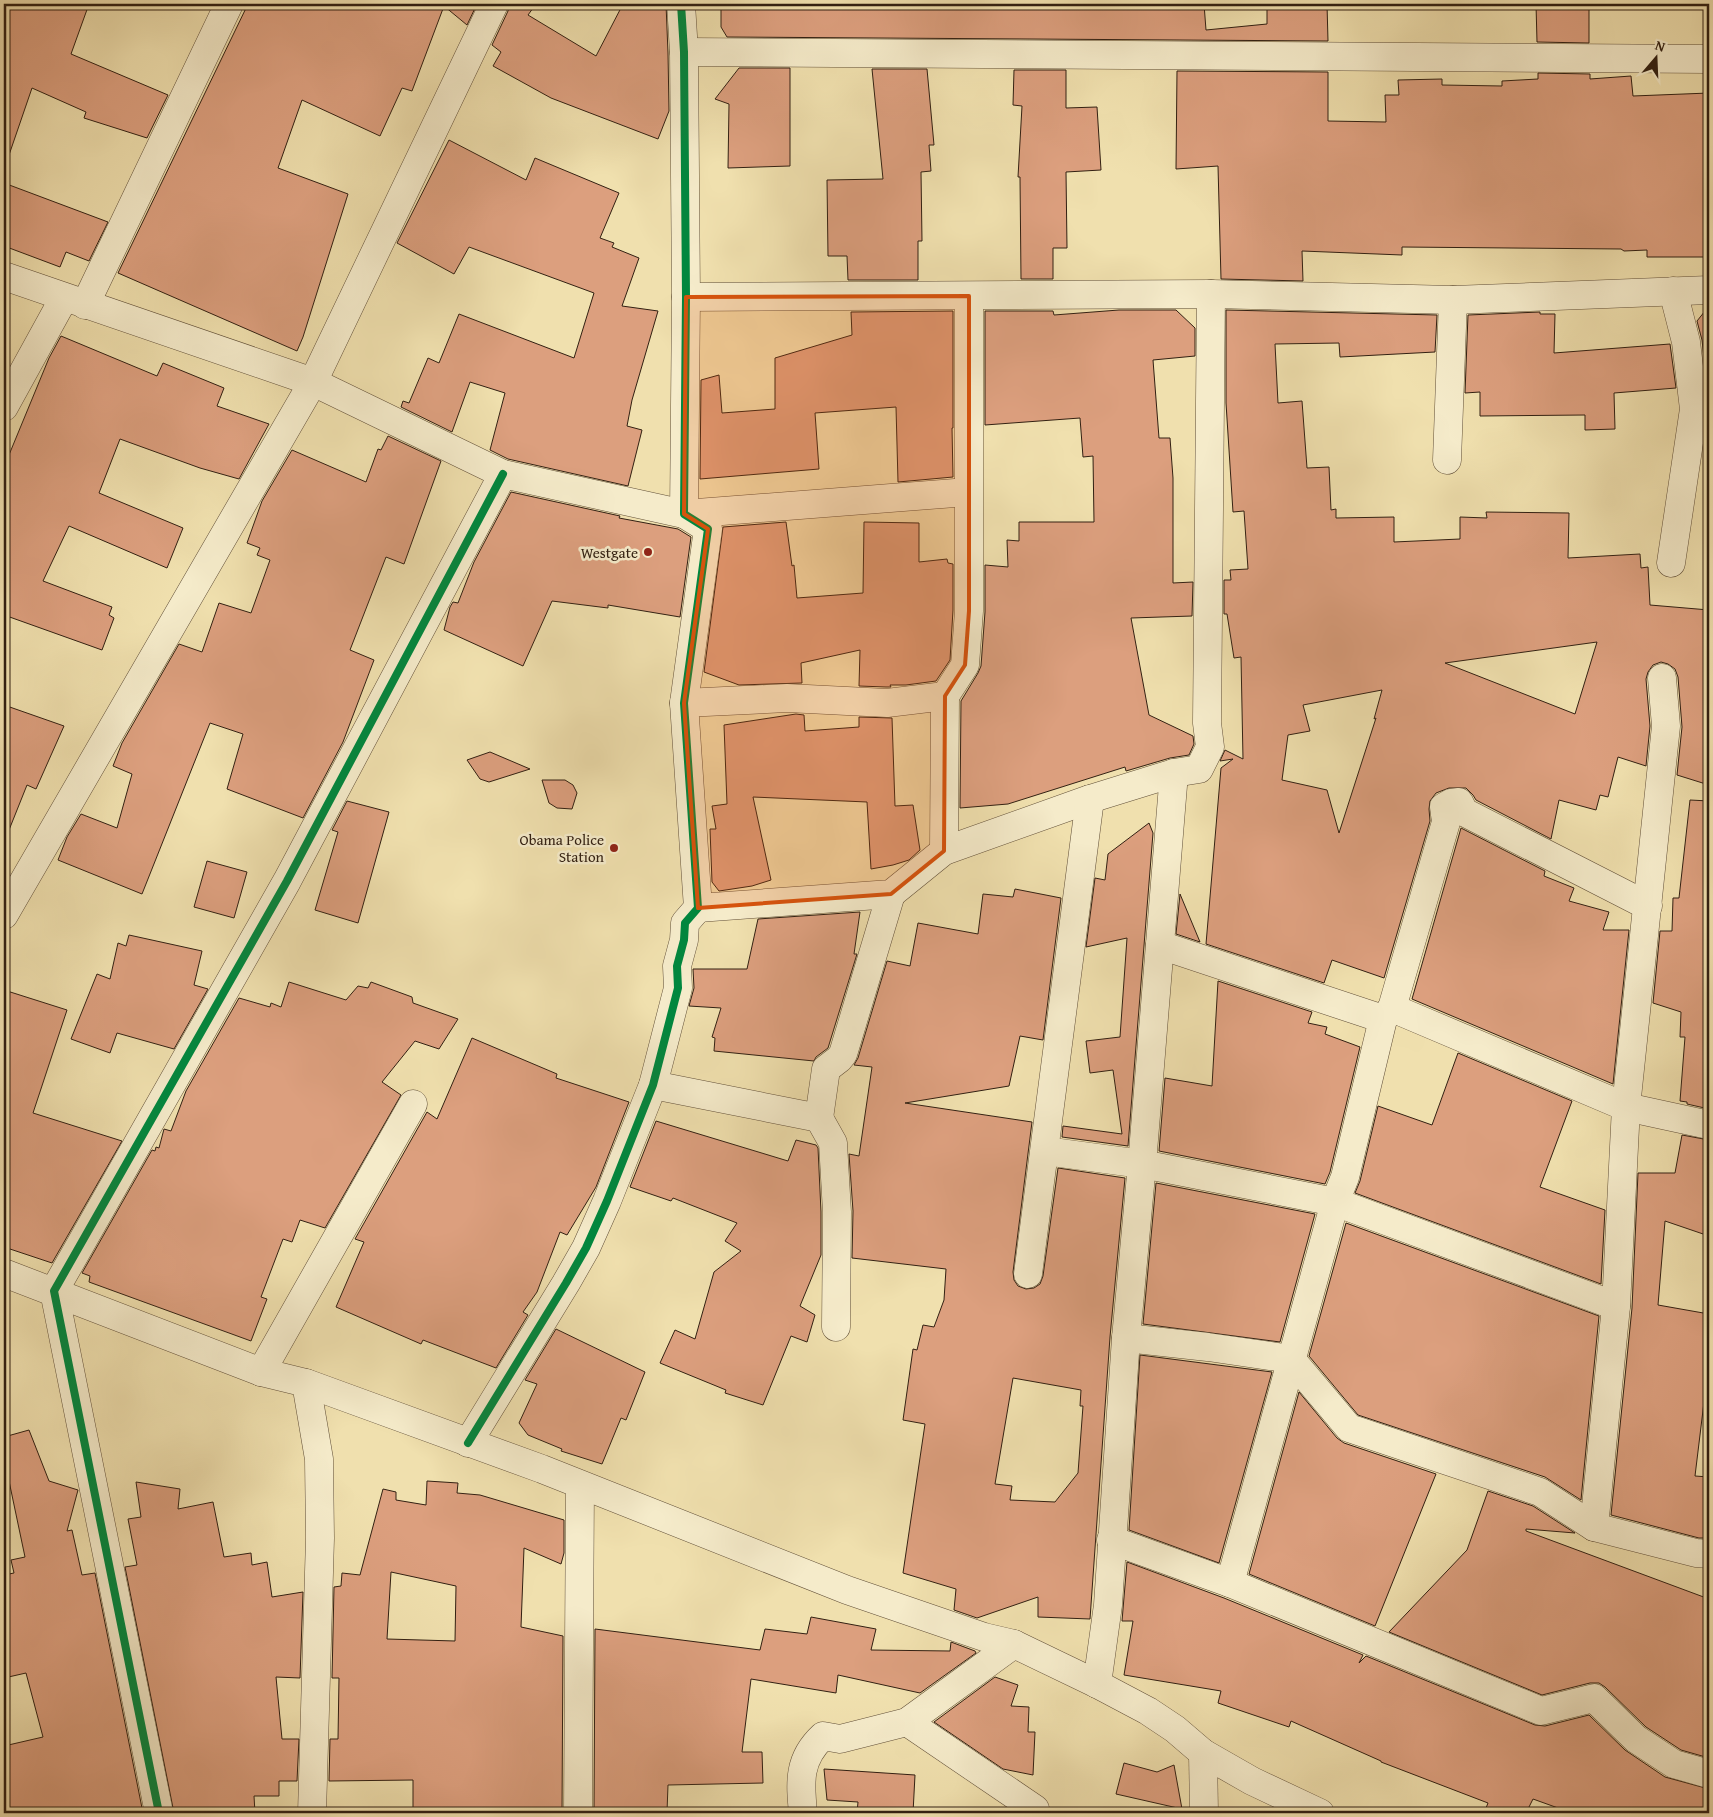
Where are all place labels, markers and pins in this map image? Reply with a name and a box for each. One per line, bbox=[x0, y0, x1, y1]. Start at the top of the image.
place label: Westgate bbox=[581, 542, 638, 563]
marker: Westgate bbox=[642, 546, 654, 558]
place label: Obama Police Station bbox=[520, 829, 605, 867]
marker: Obama Police Station bbox=[608, 842, 620, 854]

